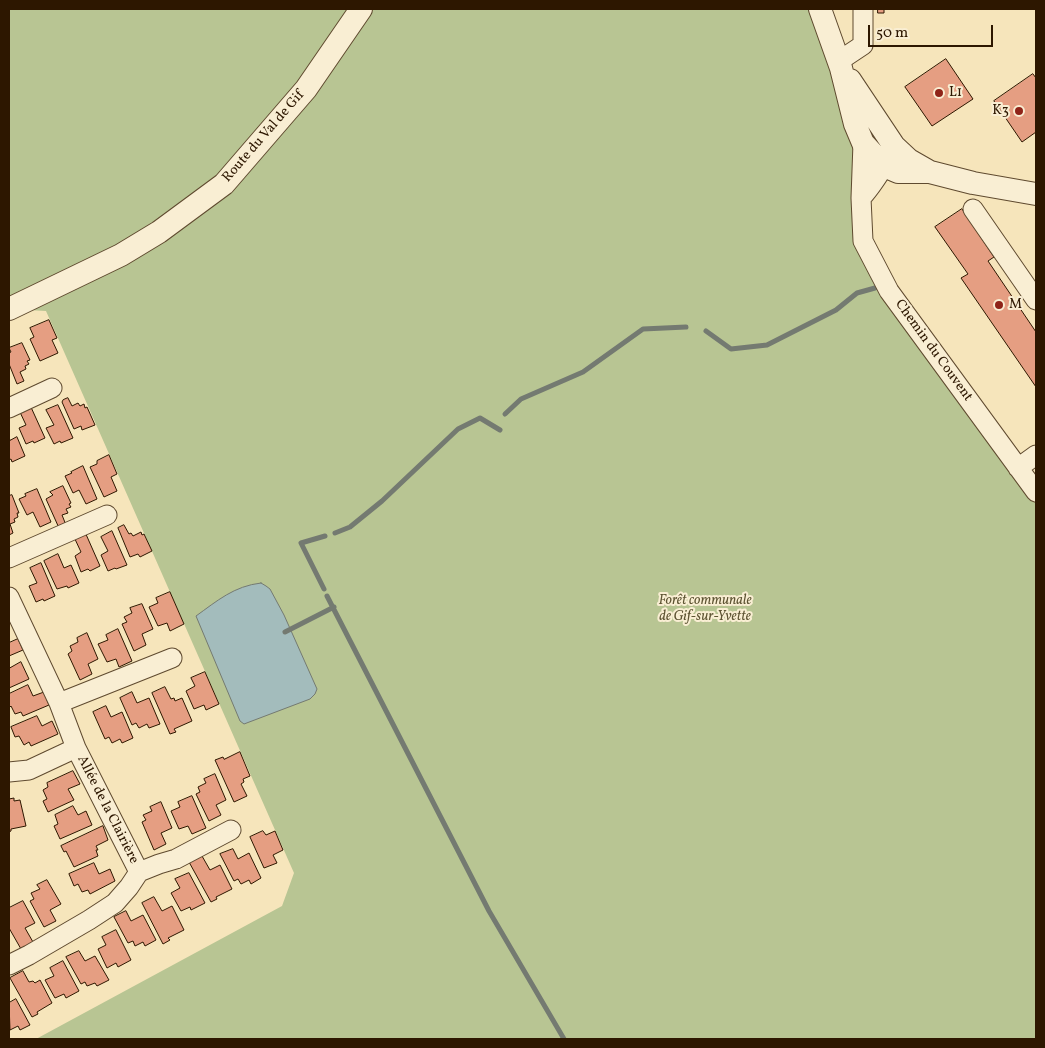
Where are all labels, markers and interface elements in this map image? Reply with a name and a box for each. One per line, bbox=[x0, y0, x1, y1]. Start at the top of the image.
scale bar bbox=[870, 15, 995, 47]
text: 50 m bbox=[876, 23, 908, 44]
place label: L1 bbox=[949, 85, 962, 101]
marker: L1 bbox=[933, 87, 945, 99]
street label: Route du Val de Gif bbox=[220, 88, 308, 186]
place label: K3 bbox=[992, 103, 1009, 119]
marker: K3 bbox=[1013, 105, 1025, 117]
street label: Chemin du Couvent bbox=[890, 297, 976, 405]
place label: M bbox=[1009, 297, 1022, 313]
marker: M bbox=[993, 299, 1005, 311]
park label: Forêt communale de Gif-sur-Yvette bbox=[658, 593, 752, 626]
street label: Allée de la Clairière bbox=[72, 753, 142, 867]

